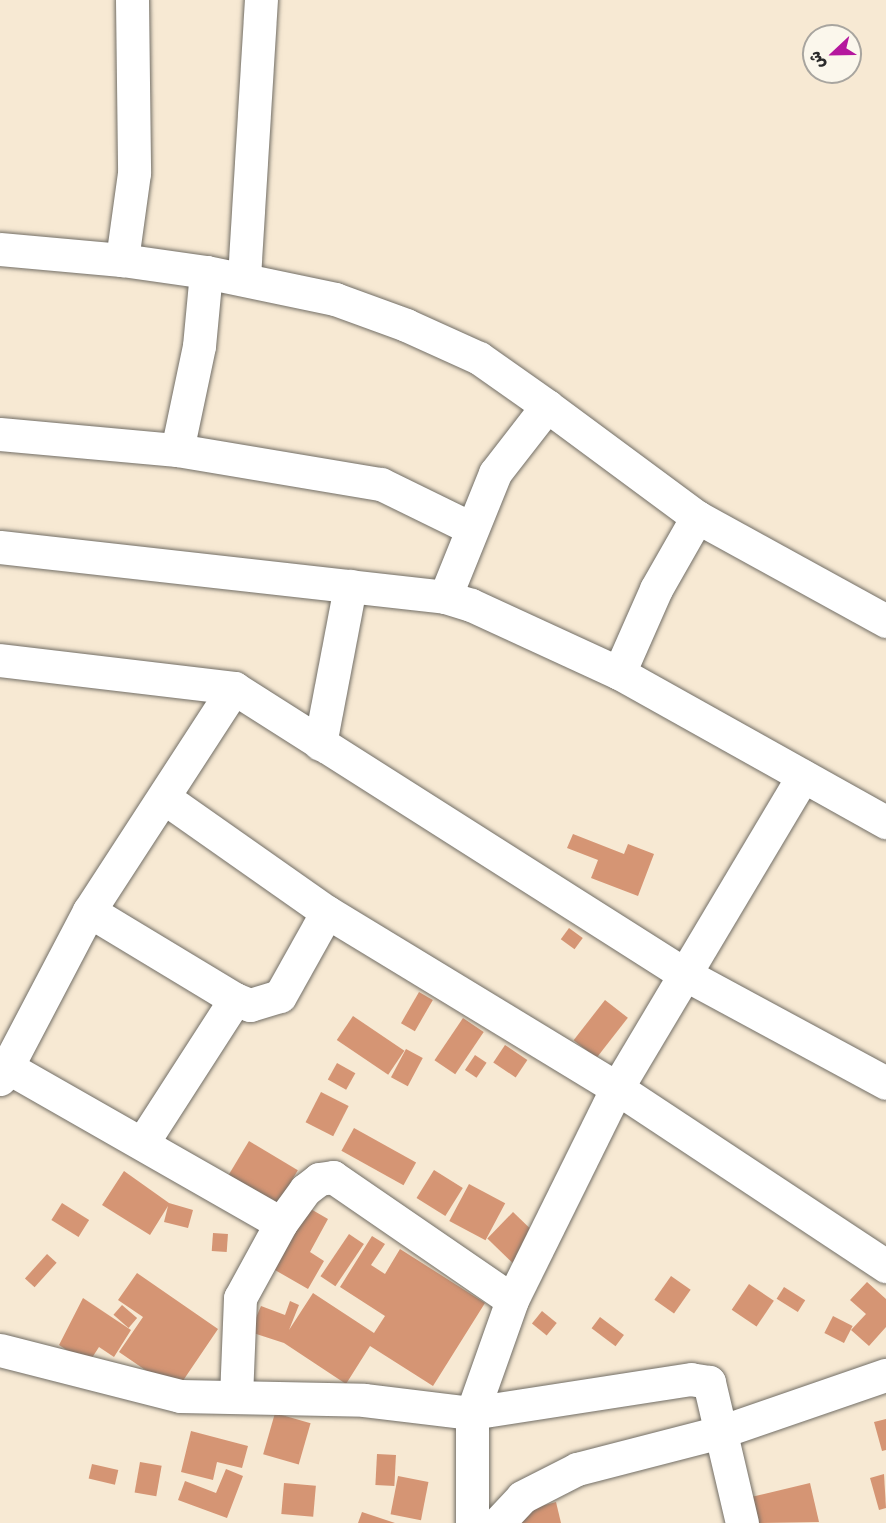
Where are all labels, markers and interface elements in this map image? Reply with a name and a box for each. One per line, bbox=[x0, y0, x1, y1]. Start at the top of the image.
north arrow bbox=[802, 24, 862, 84]
text: ش bbox=[805, 48, 829, 72]

